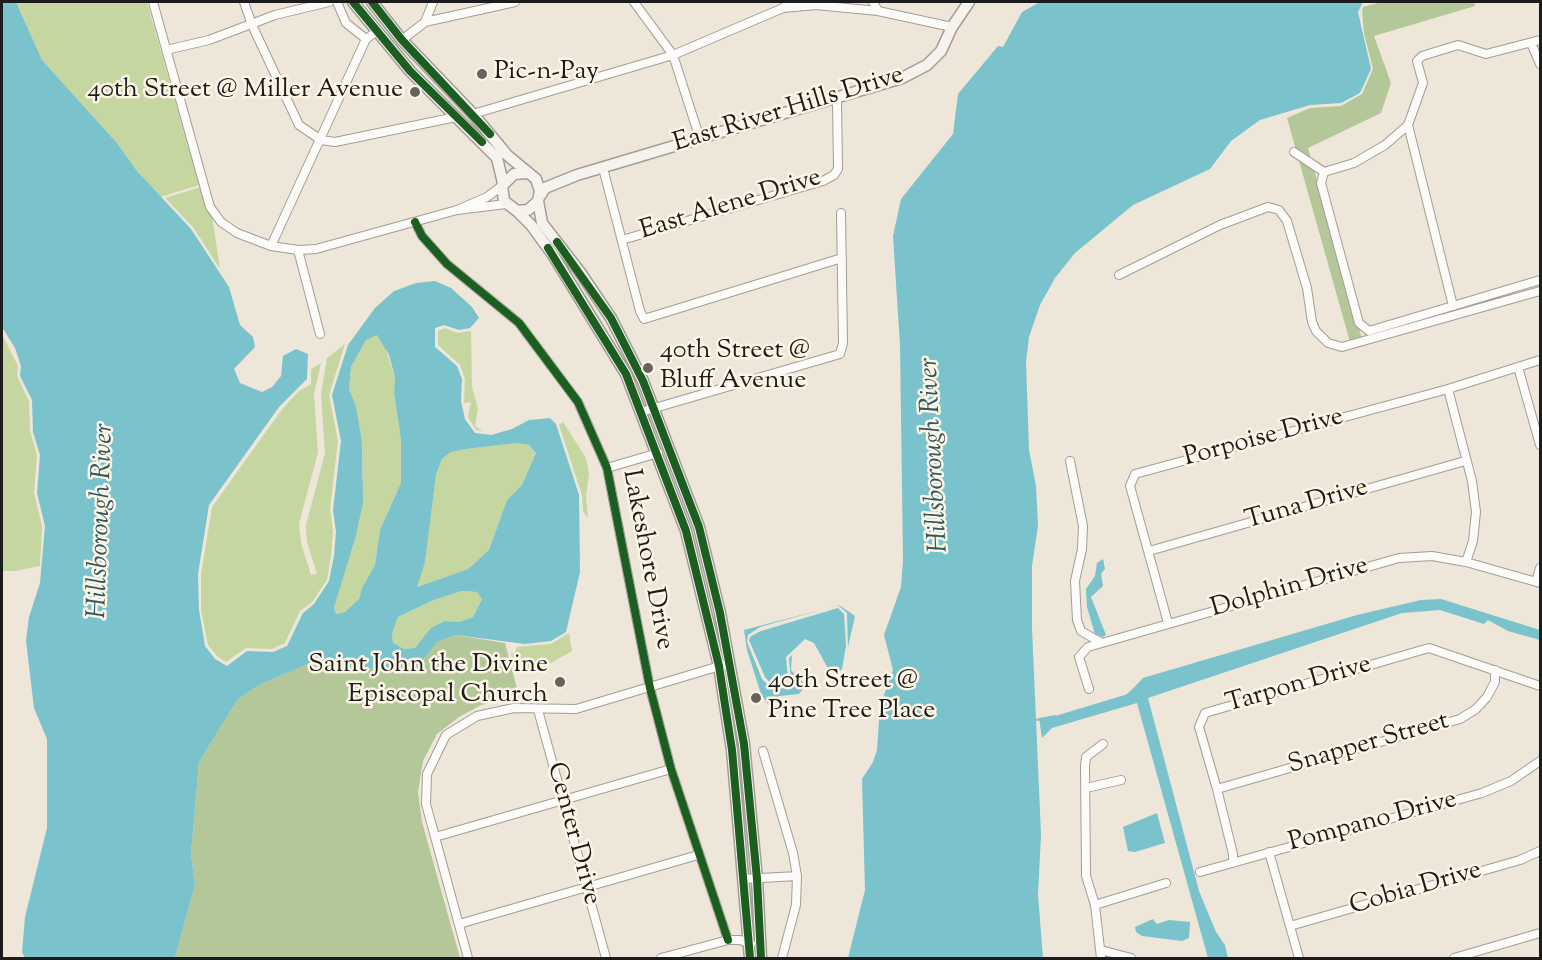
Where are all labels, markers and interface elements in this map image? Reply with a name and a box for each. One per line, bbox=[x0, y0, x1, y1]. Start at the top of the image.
place label: Pic-n-Pay bbox=[494, 58, 599, 90]
street label: East River Hills Drive bbox=[670, 61, 908, 161]
marker: Pic-n-Pay bbox=[475, 67, 489, 81]
place label: 40th Street @ Miller Avenue bbox=[87, 76, 403, 108]
marker: 40th Street @ Miller Avenue bbox=[408, 85, 422, 99]
street label: East Alene Drive bbox=[637, 164, 825, 248]
place label: 40th Street @ Bluff Avenue bbox=[660, 337, 810, 398]
water label: Hillsborough River bbox=[915, 357, 957, 553]
marker: 40th Street @ Bluff Avenue bbox=[641, 361, 655, 375]
street label: Porpoise Drive bbox=[1181, 403, 1347, 475]
water label: Hillsborough River bbox=[83, 423, 123, 619]
street label: Lakeshore Drive bbox=[613, 467, 679, 653]
street label: Tuna Drive bbox=[1242, 474, 1372, 538]
street label: Dolphin Drive bbox=[1208, 552, 1372, 626]
street label: Tarpon Drive bbox=[1223, 650, 1375, 722]
place label: Saint John the Divine Episcopal Church bbox=[308, 651, 548, 712]
place label: 40th Street @ Pine Tree Place bbox=[768, 667, 935, 728]
marker: Saint John the Divine Episcopal Church bbox=[553, 675, 567, 689]
marker: 40th Street @ Pine Tree Place bbox=[749, 691, 763, 705]
street label: Snapper Street bbox=[1285, 707, 1453, 783]
street label: Center Drive bbox=[538, 759, 606, 909]
street label: Pompano Drive bbox=[1285, 786, 1461, 860]
street label: Cobia Drive bbox=[1346, 856, 1486, 924]

